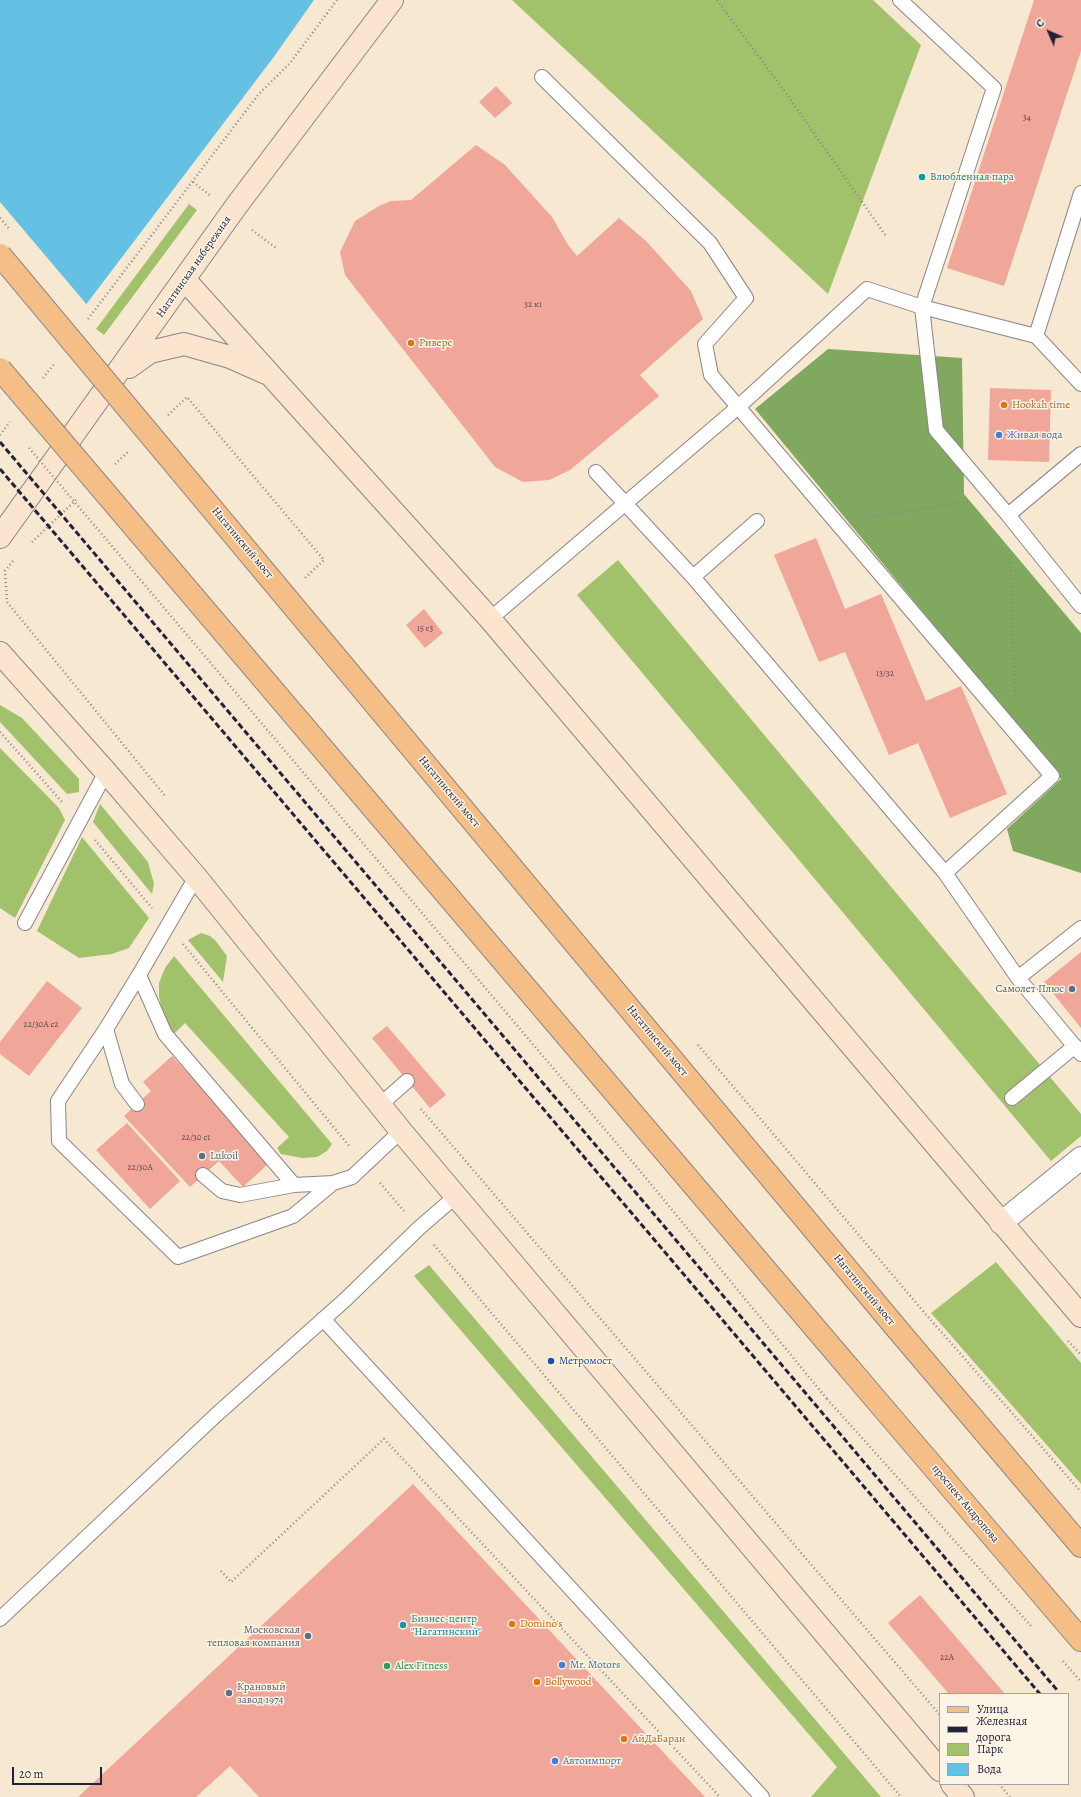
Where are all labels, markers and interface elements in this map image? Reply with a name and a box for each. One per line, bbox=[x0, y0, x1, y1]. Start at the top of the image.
north arrow bbox=[1029, 12, 1069, 52]
text: С bbox=[1032, 15, 1048, 31]
house number: 34 bbox=[1023, 113, 1031, 123]
place label: Влюбленная пара bbox=[930, 170, 1014, 184]
marker: Влюбленная пара bbox=[917, 172, 927, 182]
street label: Нагатинская набережная bbox=[154, 214, 234, 320]
house number: 32 к1 bbox=[524, 300, 542, 310]
place label: Риверс bbox=[419, 336, 452, 350]
marker: Риверс bbox=[406, 338, 416, 348]
place label: Hookah time bbox=[1012, 398, 1070, 412]
marker: Hookah time bbox=[999, 400, 1009, 410]
place label: Живая вода bbox=[1007, 428, 1063, 442]
marker: Живая вода bbox=[994, 430, 1004, 440]
street label: Нагатинский мост bbox=[208, 505, 276, 581]
house number: 15 с3 bbox=[417, 624, 433, 634]
house number: 13/32 bbox=[876, 669, 894, 679]
street label: Нагатинский мост bbox=[415, 754, 483, 830]
place label: Самолет Плюс bbox=[995, 982, 1064, 996]
marker: Самолет Плюс bbox=[1067, 984, 1077, 994]
street label: Нагатинский мост bbox=[623, 1003, 691, 1079]
house number: 22/30А с2 bbox=[23, 1020, 59, 1030]
house number: 22/30 с1 bbox=[182, 1133, 210, 1143]
place label: Lukoil bbox=[210, 1149, 238, 1163]
marker: Lukoil bbox=[197, 1151, 207, 1161]
house number: 22/30А bbox=[127, 1163, 153, 1173]
street label: Нагатинский мост bbox=[830, 1252, 898, 1328]
place label: Метромост bbox=[559, 1354, 612, 1368]
marker: Метромост bbox=[546, 1356, 556, 1366]
street label: проспект Андропова bbox=[928, 1462, 1002, 1546]
place label: Бизнес-центр "Нагатинский" bbox=[411, 1612, 481, 1638]
place label: Domino's bbox=[520, 1617, 563, 1631]
marker: Domino's bbox=[507, 1619, 517, 1629]
marker: Бизнес-центр "Нагатинский" bbox=[398, 1620, 408, 1630]
place label: Московская тепловая компания bbox=[207, 1623, 300, 1649]
marker: Московская тепловая компания bbox=[303, 1631, 313, 1641]
house number: 22А bbox=[940, 1653, 954, 1663]
place label: Mr. Motors bbox=[570, 1658, 620, 1672]
place label: Alex Fitness bbox=[395, 1659, 448, 1673]
marker: Mr. Motors bbox=[557, 1660, 567, 1670]
marker: Alex Fitness bbox=[382, 1661, 392, 1671]
place label: Bollywood bbox=[545, 1675, 592, 1689]
marker: Bollywood bbox=[532, 1677, 542, 1687]
place label: Крановый завод 1974 bbox=[237, 1680, 286, 1706]
marker: Крановый завод 1974 bbox=[224, 1688, 234, 1698]
legend bbox=[939, 1693, 1069, 1785]
text: Улица bbox=[977, 1701, 1008, 1717]
text: Железная дорога bbox=[976, 1713, 1027, 1745]
place label: АйДаБаран bbox=[632, 1732, 685, 1746]
marker: АйДаБаран bbox=[619, 1734, 629, 1744]
text: Парк bbox=[977, 1741, 1003, 1757]
place label: Автоимпорт bbox=[563, 1754, 621, 1768]
marker: Автоимпорт bbox=[550, 1756, 560, 1766]
scale bar bbox=[14, 1759, 104, 1785]
text: Вода bbox=[977, 1761, 1002, 1777]
text: 20 m bbox=[19, 1766, 43, 1782]

